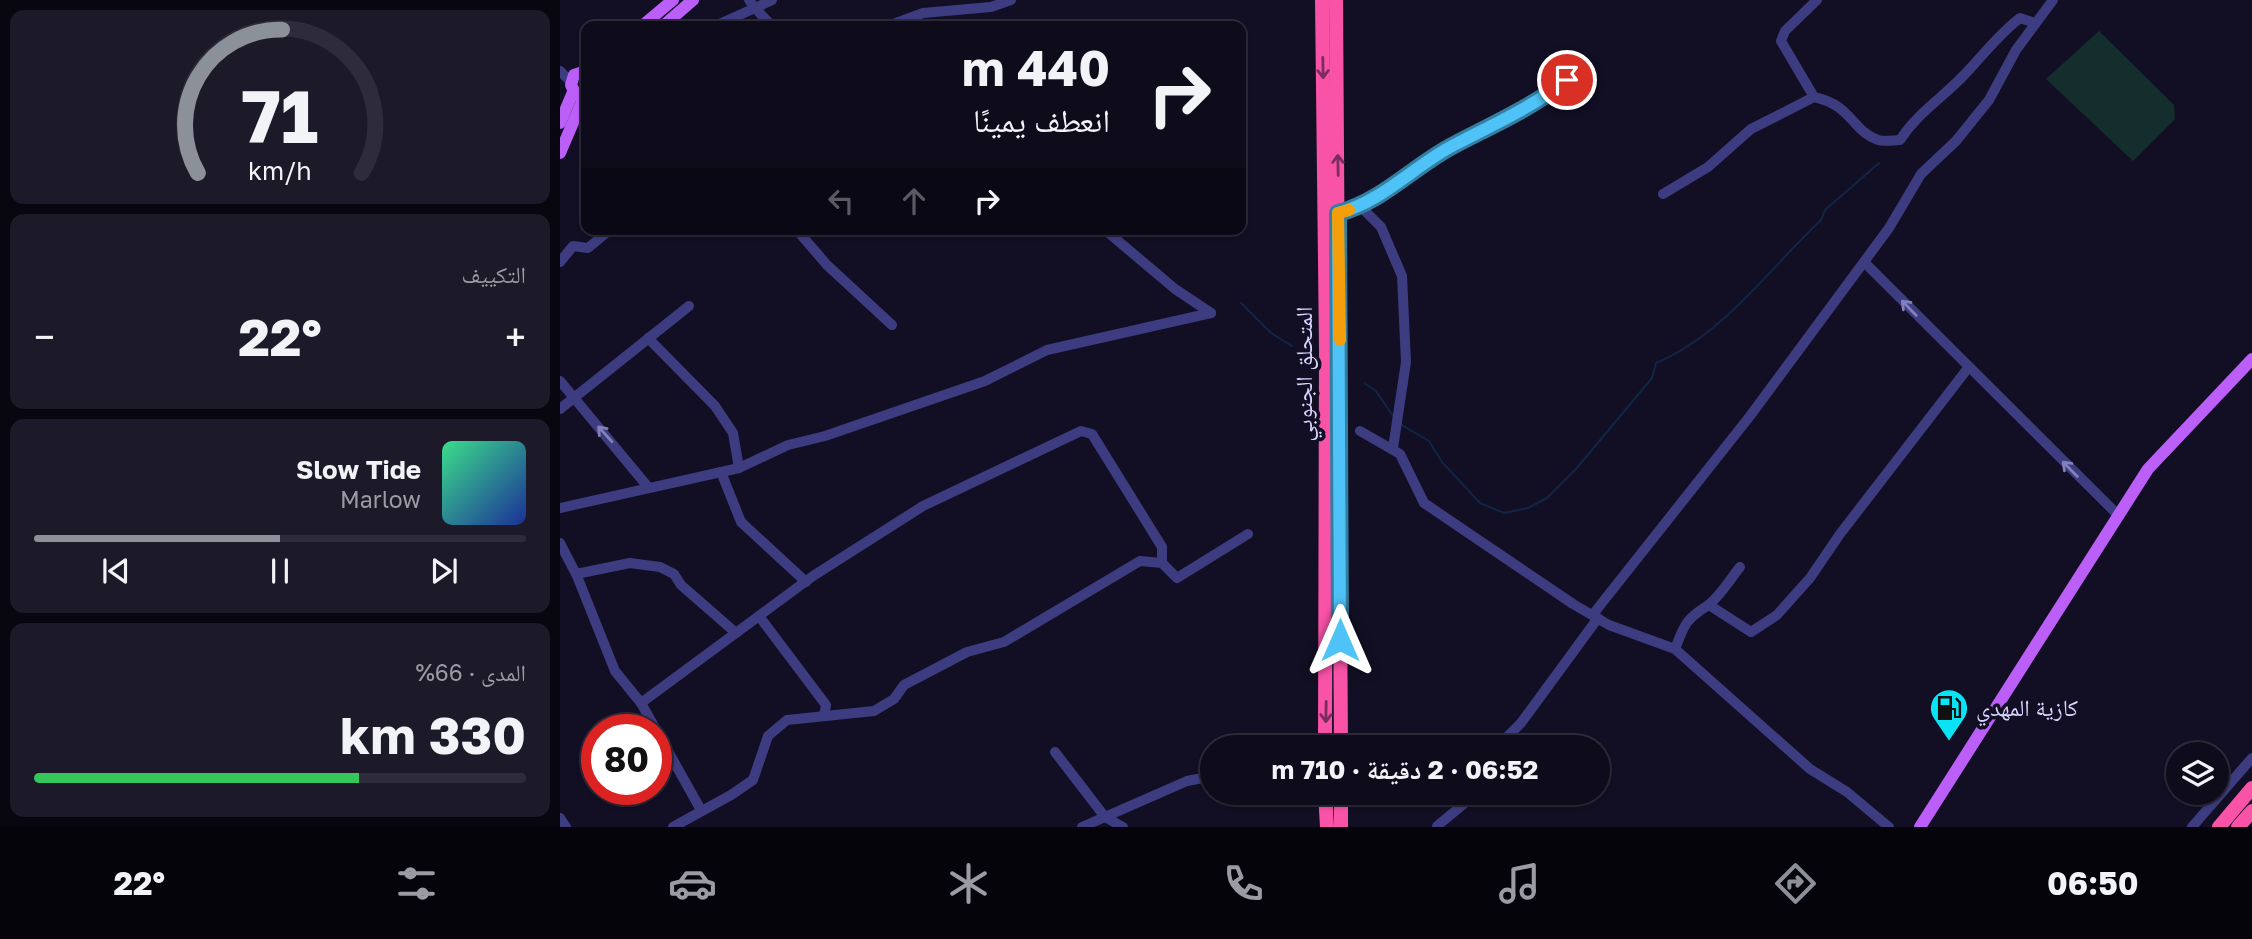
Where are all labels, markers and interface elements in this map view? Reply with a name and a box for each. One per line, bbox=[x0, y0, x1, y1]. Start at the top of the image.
text: 440 m bbox=[962, 38, 1110, 97]
icon: right bbox=[1134, 49, 1225, 140]
pin bbox=[1537, 50, 1597, 110]
one-way arrow bbox=[1317, 56, 1330, 79]
icon: arrive bbox=[1548, 61, 1586, 99]
text: 71 bbox=[241, 73, 319, 160]
text: انعطف يمينًا bbox=[973, 101, 1110, 139]
one-way arrow bbox=[1331, 153, 1345, 176]
text: km/h bbox=[248, 155, 312, 186]
icon: left bbox=[822, 182, 860, 220]
icon: ahead bbox=[895, 182, 933, 220]
icon: right bbox=[968, 182, 1006, 220]
text: التكييف bbox=[461, 260, 526, 288]
one-way arrow bbox=[1901, 300, 1918, 317]
text: 22° bbox=[238, 305, 322, 367]
street label: المتحلق الجنوبي bbox=[1289, 307, 1323, 441]
text: − bbox=[34, 314, 55, 359]
text: + bbox=[505, 314, 526, 359]
one-way arrow bbox=[598, 425, 614, 443]
text: Slow Tide bbox=[296, 454, 421, 485]
one-way arrow bbox=[2061, 461, 2078, 478]
text: Marlow bbox=[340, 485, 421, 513]
icon: previous bbox=[97, 552, 135, 590]
icon: pause bbox=[261, 552, 299, 590]
icon: next bbox=[425, 552, 463, 590]
position arrow bbox=[1303, 603, 1377, 677]
text: المدى · 66% bbox=[415, 658, 526, 686]
fuel station icon: كازية المهدي bbox=[1928, 687, 1970, 742]
place label: كازية المهدي bbox=[1976, 693, 2078, 727]
one-way arrow bbox=[1319, 700, 1332, 723]
text: 330 km bbox=[340, 703, 526, 765]
speed limit sign: 80 bbox=[581, 714, 672, 805]
map controls bbox=[2166, 742, 2229, 805]
button: layers bbox=[2166, 742, 2229, 805]
text: 06:52 · 2 دقيقة · 710 m bbox=[1272, 754, 1538, 785]
icon: filters bbox=[392, 859, 441, 908]
icon: car bbox=[668, 859, 717, 908]
icon: climate bbox=[944, 859, 993, 908]
icon: phone bbox=[1219, 859, 1268, 908]
icon: music bbox=[1495, 859, 1544, 908]
icon: directions bbox=[1771, 859, 1820, 908]
text: 22° bbox=[113, 864, 165, 902]
text: 06:50 bbox=[2047, 864, 2139, 902]

